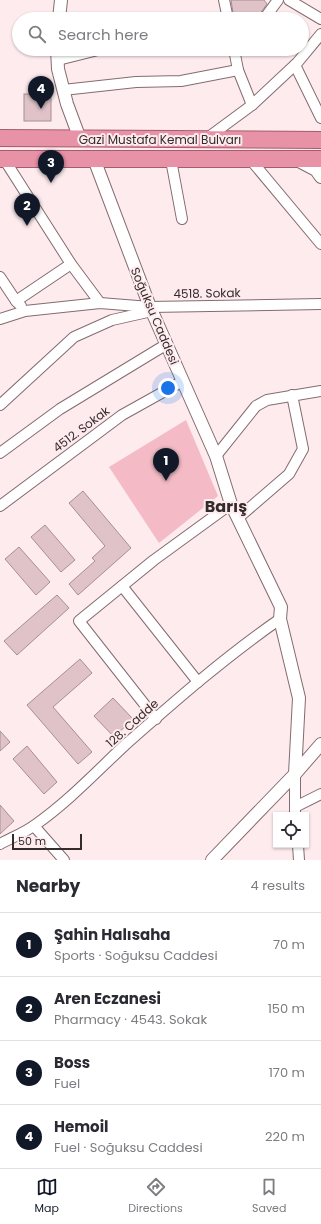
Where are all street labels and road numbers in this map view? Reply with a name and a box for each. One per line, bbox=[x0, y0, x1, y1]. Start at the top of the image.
street label: Gazi Mustafa Kemal Bulvarı bbox=[79, 131, 241, 148]
street label: Soğuksu Caddesi bbox=[127, 265, 183, 367]
street label: 4518. Sokak bbox=[173, 284, 242, 302]
street label: 4512. Sokak bbox=[49, 402, 113, 456]
street label: 128. Cadde bbox=[102, 695, 162, 751]

